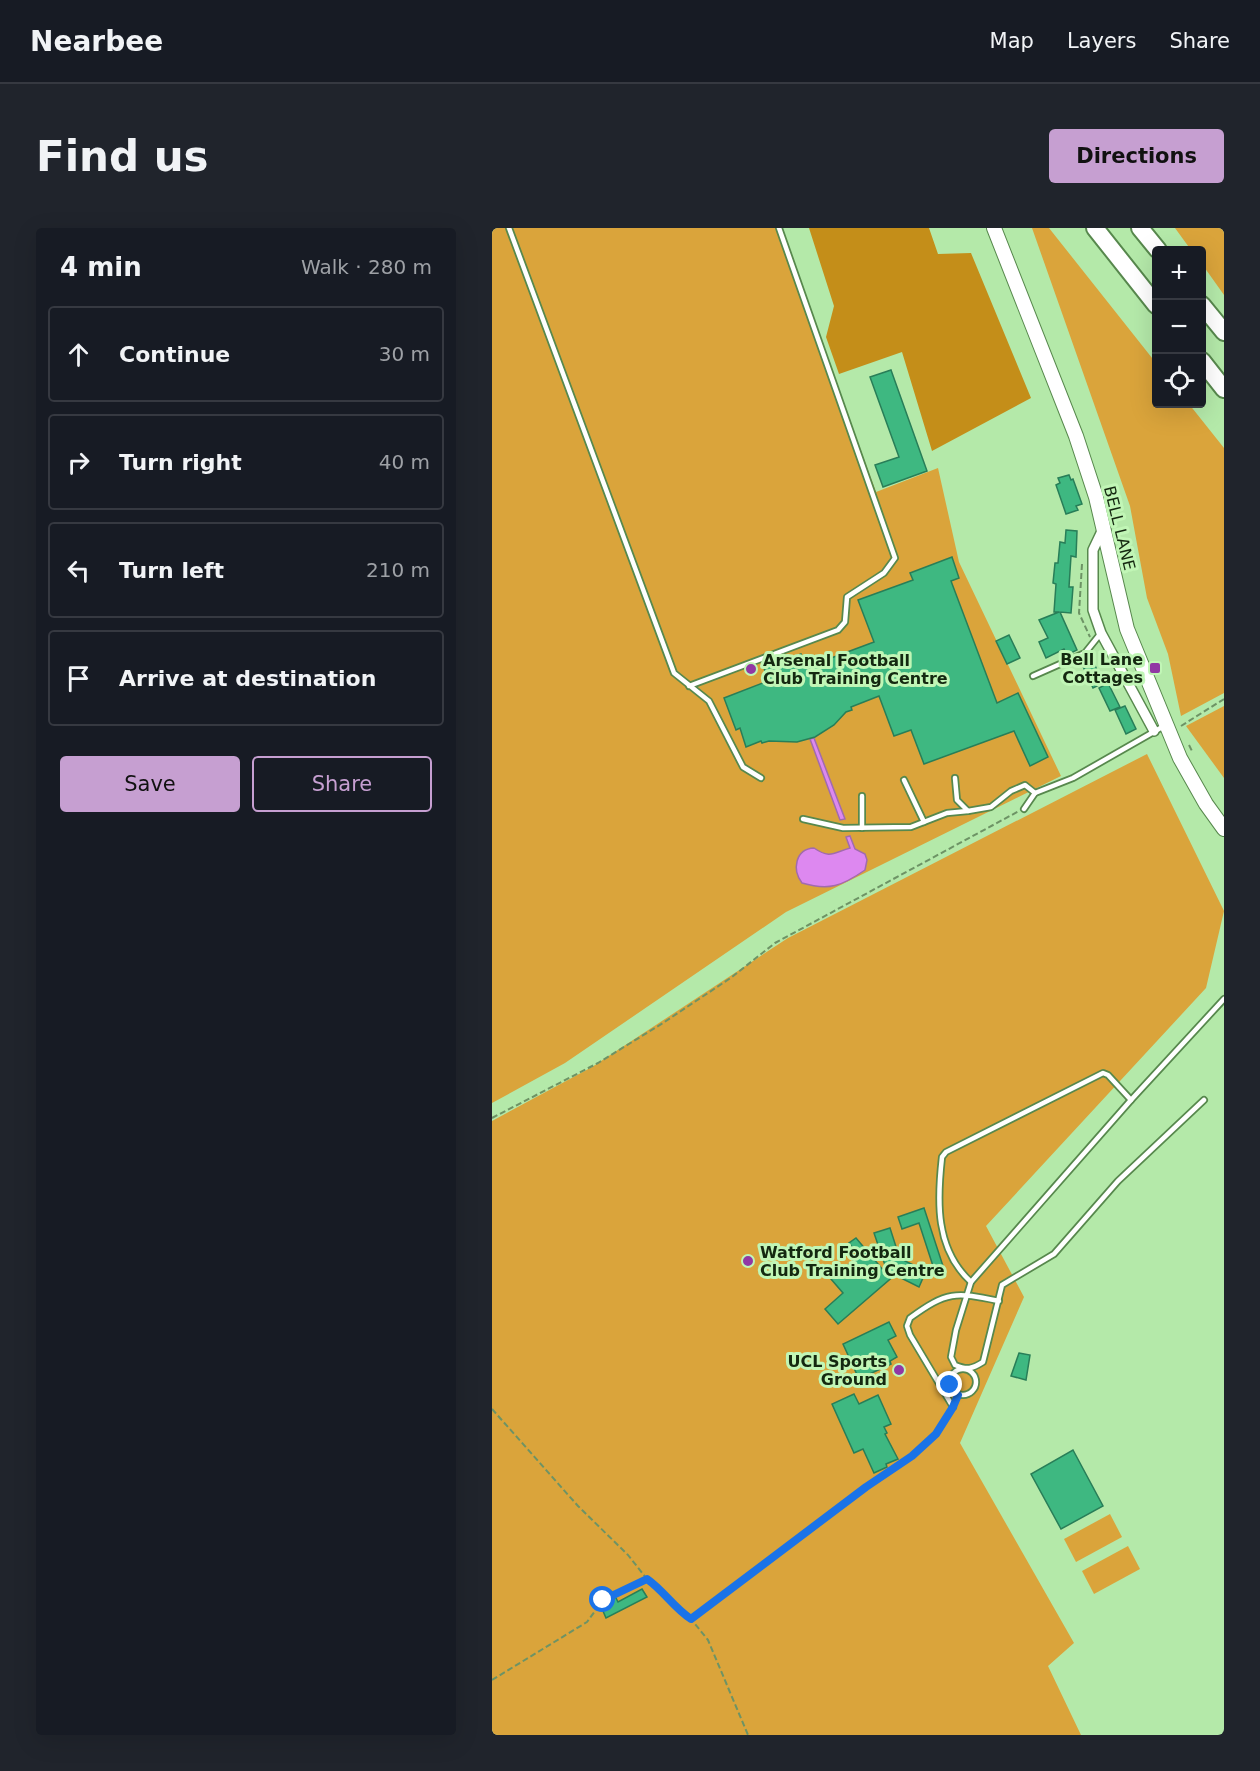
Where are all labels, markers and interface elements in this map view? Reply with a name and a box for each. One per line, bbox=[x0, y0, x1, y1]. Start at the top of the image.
text: Nearbee bbox=[30, 25, 163, 58]
text: Map bbox=[990, 29, 1034, 53]
text: Layers bbox=[1067, 29, 1136, 53]
text: Share bbox=[1169, 29, 1230, 53]
button: Directions bbox=[1049, 129, 1224, 183]
text: Find us bbox=[36, 132, 209, 181]
map controls bbox=[1152, 246, 1206, 408]
button: + bbox=[1152, 246, 1206, 300]
text: 4 min bbox=[60, 252, 142, 282]
text: Walk · 280 m bbox=[301, 255, 432, 279]
button: − bbox=[1152, 300, 1206, 354]
icon: ahead bbox=[62, 338, 95, 371]
text: Continue bbox=[119, 342, 230, 367]
text: 30 m bbox=[379, 342, 430, 366]
button: locate bbox=[1152, 354, 1206, 408]
icon: right bbox=[62, 446, 95, 479]
text: Turn right bbox=[119, 450, 242, 475]
text: 40 m bbox=[379, 450, 430, 474]
street label: BELL LANE bbox=[1100, 484, 1139, 572]
icon: left bbox=[62, 554, 95, 587]
text: Turn left bbox=[119, 558, 224, 583]
text: 210 m bbox=[366, 558, 430, 582]
place label: Bell Lane Cottages bbox=[1060, 650, 1143, 687]
place label: Arsenal Football Club Training Centre bbox=[763, 651, 948, 688]
marker: Bell Lane Cottages bbox=[1148, 661, 1162, 675]
icon: arrive bbox=[62, 662, 95, 695]
marker: Arsenal Football Club Training Centre bbox=[744, 662, 758, 676]
text: Arrive at destination bbox=[119, 666, 376, 691]
button: Save bbox=[60, 756, 240, 812]
button: Share bbox=[252, 756, 432, 812]
place label: Watford Football Club Training Centre bbox=[760, 1243, 945, 1280]
marker: Watford Football Club Training Centre bbox=[741, 1254, 755, 1268]
place label: UCL Sports Ground bbox=[787, 1352, 887, 1389]
marker: UCL Sports Ground bbox=[892, 1363, 906, 1377]
route end bbox=[936, 1371, 962, 1397]
route start bbox=[589, 1586, 615, 1612]

